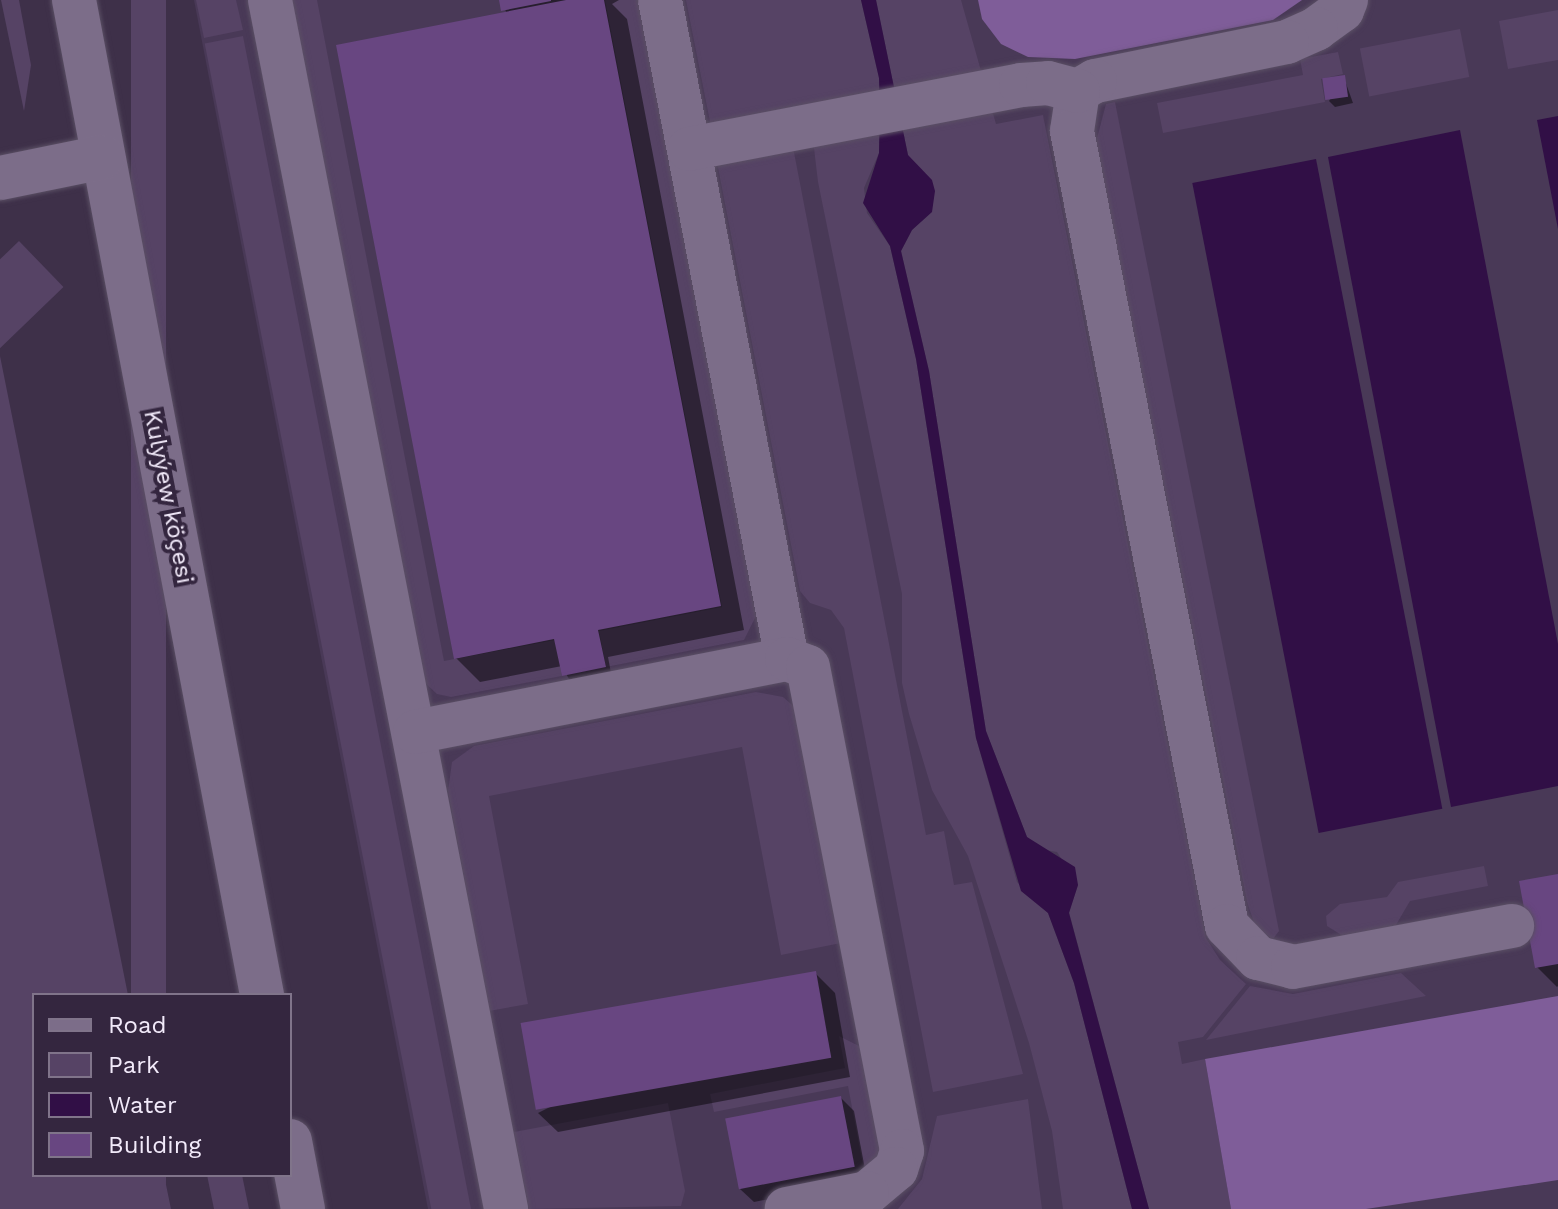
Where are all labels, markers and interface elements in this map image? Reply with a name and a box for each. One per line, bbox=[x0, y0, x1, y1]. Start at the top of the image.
street label: Kulyýew köçesi bbox=[137, 407, 199, 587]
legend bbox=[32, 993, 292, 1177]
text: Road bbox=[108, 1011, 167, 1039]
text: Park bbox=[108, 1051, 160, 1079]
text: Water bbox=[108, 1091, 177, 1119]
text: Building bbox=[108, 1131, 201, 1159]

